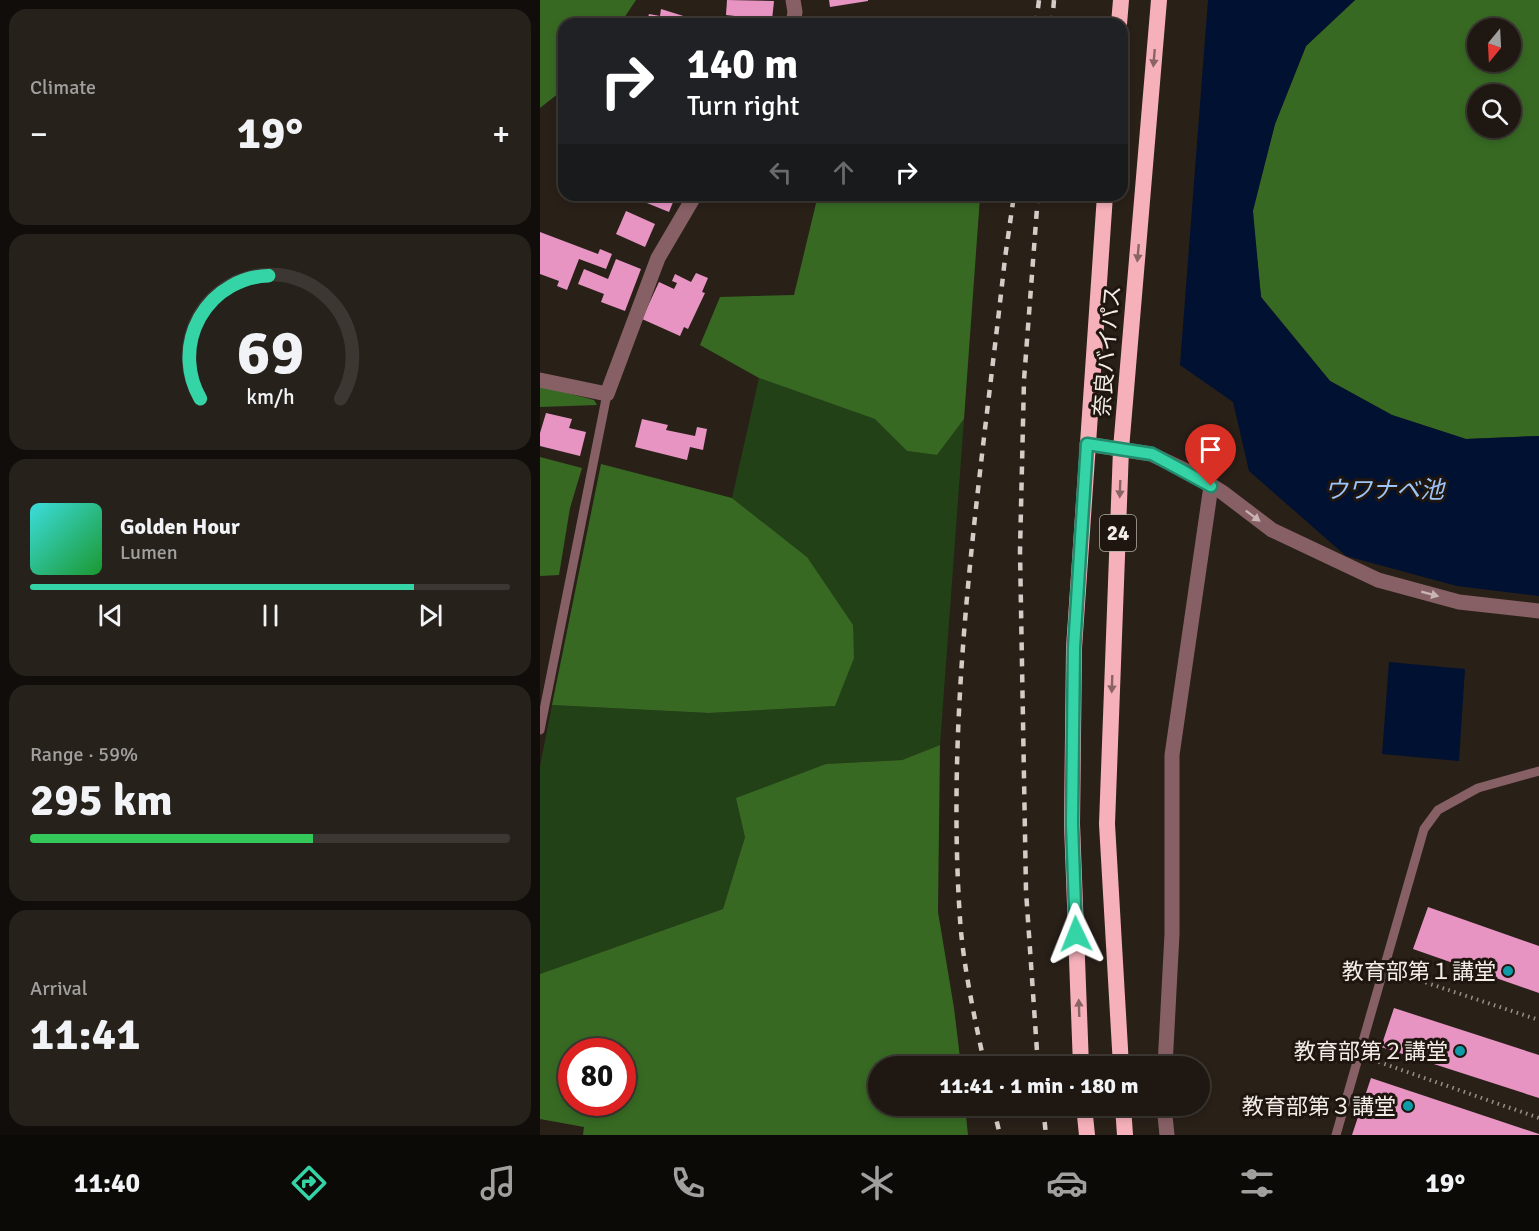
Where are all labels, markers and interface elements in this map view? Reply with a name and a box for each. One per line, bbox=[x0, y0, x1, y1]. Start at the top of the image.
north arrow bbox=[1467, 18, 1521, 72]
map controls bbox=[1467, 18, 1521, 138]
text: 140 m bbox=[687, 39, 798, 90]
icon: right bbox=[588, 42, 666, 120]
one-way arrow bbox=[1149, 49, 1159, 68]
text: Climate bbox=[30, 75, 96, 100]
button: search bbox=[1467, 84, 1521, 138]
text: Turn right bbox=[687, 90, 800, 123]
text: 19° bbox=[237, 106, 303, 161]
text: − bbox=[30, 114, 48, 155]
text: + bbox=[492, 114, 510, 155]
icon: left bbox=[764, 156, 797, 189]
icon: ahead bbox=[827, 156, 860, 189]
icon: right bbox=[890, 156, 923, 189]
one-way arrow bbox=[1133, 243, 1143, 262]
street label: 奈良バイパス bbox=[1088, 284, 1126, 418]
text: 69 bbox=[236, 314, 304, 391]
text: km/h bbox=[246, 385, 294, 411]
pin bbox=[1185, 424, 1236, 486]
icon: arrive bbox=[1194, 433, 1227, 466]
water label: ウワナベ池 bbox=[1324, 475, 1446, 505]
one-way arrow bbox=[1115, 479, 1124, 498]
one-way arrow bbox=[1245, 509, 1260, 521]
text: Golden Hour bbox=[120, 513, 240, 540]
road number: 24 bbox=[1100, 515, 1136, 551]
text: Lumen bbox=[120, 540, 178, 565]
one-way arrow bbox=[1421, 590, 1439, 599]
icon: previous bbox=[94, 599, 127, 632]
icon: pause bbox=[254, 599, 287, 632]
icon: next bbox=[414, 599, 447, 632]
one-way arrow bbox=[1107, 674, 1117, 693]
text: Range · 59% bbox=[30, 742, 138, 767]
text: 295 km bbox=[30, 773, 173, 828]
position arrow bbox=[1044, 902, 1108, 966]
place label: 教育部第１講堂 bbox=[1342, 958, 1496, 985]
marker: 教育部第１講堂 bbox=[1501, 964, 1515, 978]
text: Arrival bbox=[30, 976, 88, 1001]
one-way arrow bbox=[1074, 999, 1084, 1018]
text: 11:41 bbox=[30, 1007, 140, 1062]
speed limit sign: 80 bbox=[558, 1038, 636, 1116]
place label: 教育部第２講堂 bbox=[1294, 1038, 1448, 1065]
marker: 教育部第２講堂 bbox=[1453, 1044, 1467, 1058]
text: 11:41 · 1 min · 180 m bbox=[939, 1072, 1139, 1099]
place label: 教育部第３講堂 bbox=[1242, 1093, 1396, 1120]
marker: 教育部第３講堂 bbox=[1401, 1099, 1415, 1113]
icon: directions bbox=[288, 1162, 330, 1204]
icon: music bbox=[477, 1162, 519, 1204]
icon: phone bbox=[667, 1162, 709, 1204]
icon: climate bbox=[856, 1162, 898, 1204]
icon: car bbox=[1046, 1162, 1088, 1204]
icon: filters bbox=[1236, 1162, 1278, 1204]
text: 11:40 bbox=[74, 1167, 140, 1200]
text: 19° bbox=[1425, 1167, 1465, 1200]

